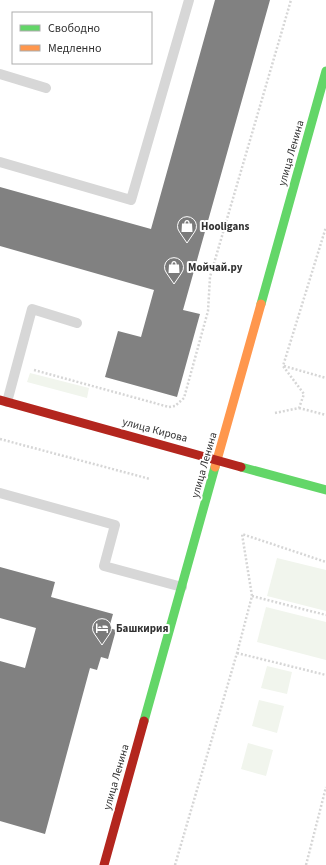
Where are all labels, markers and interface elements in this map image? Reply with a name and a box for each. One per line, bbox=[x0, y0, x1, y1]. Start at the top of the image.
legend bbox=[12, 12, 152, 64]
text: Свободно bbox=[48, 20, 100, 37]
text: Медленно bbox=[48, 40, 102, 57]
street label: улица Ленина bbox=[274, 118, 308, 188]
shop icon: Hooligans bbox=[176, 215, 198, 243]
place label: Hooligans bbox=[201, 219, 250, 234]
shop icon: Мойчай.ру bbox=[163, 256, 185, 284]
place label: Мойчай.ру bbox=[188, 260, 243, 275]
street label: улица Кирова bbox=[121, 414, 189, 446]
street label: улица Ленина bbox=[187, 430, 221, 500]
hotel icon: Башкирия bbox=[91, 617, 113, 645]
place label: Башкирия bbox=[116, 621, 168, 636]
street label: улица Ленина bbox=[99, 742, 133, 812]

